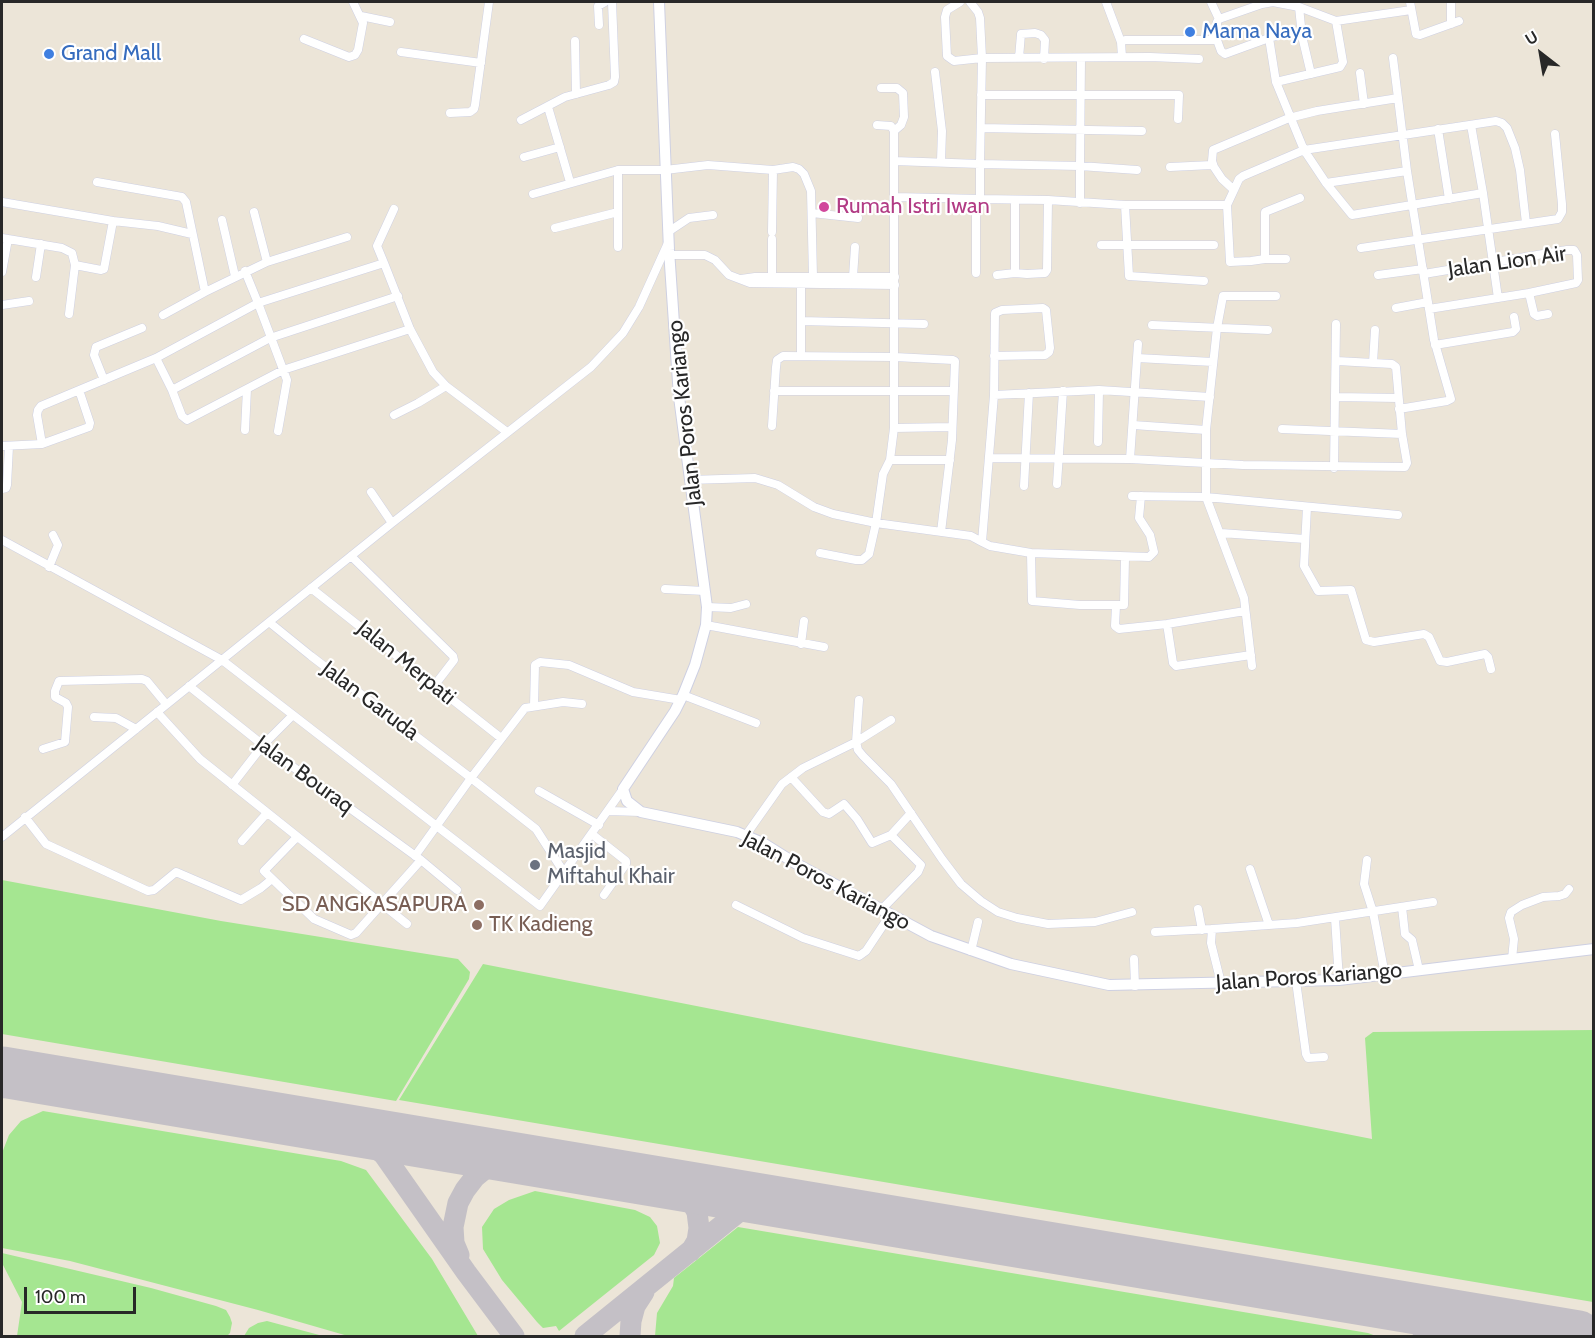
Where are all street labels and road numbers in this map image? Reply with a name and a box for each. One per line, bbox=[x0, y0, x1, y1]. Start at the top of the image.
street label: Jalan Lion Air bbox=[1446, 241, 1568, 283]
street label: Jalan Poros Kariango bbox=[662, 319, 708, 507]
street label: Jalan Merpati bbox=[351, 615, 461, 711]
street label: Jalan Garuda bbox=[316, 656, 424, 746]
street label: Jalan Bouraq bbox=[250, 730, 358, 820]
street label: Jalan Poros Kariango bbox=[737, 826, 915, 936]
street label: Jalan Poros Kariango bbox=[1215, 957, 1403, 997]

